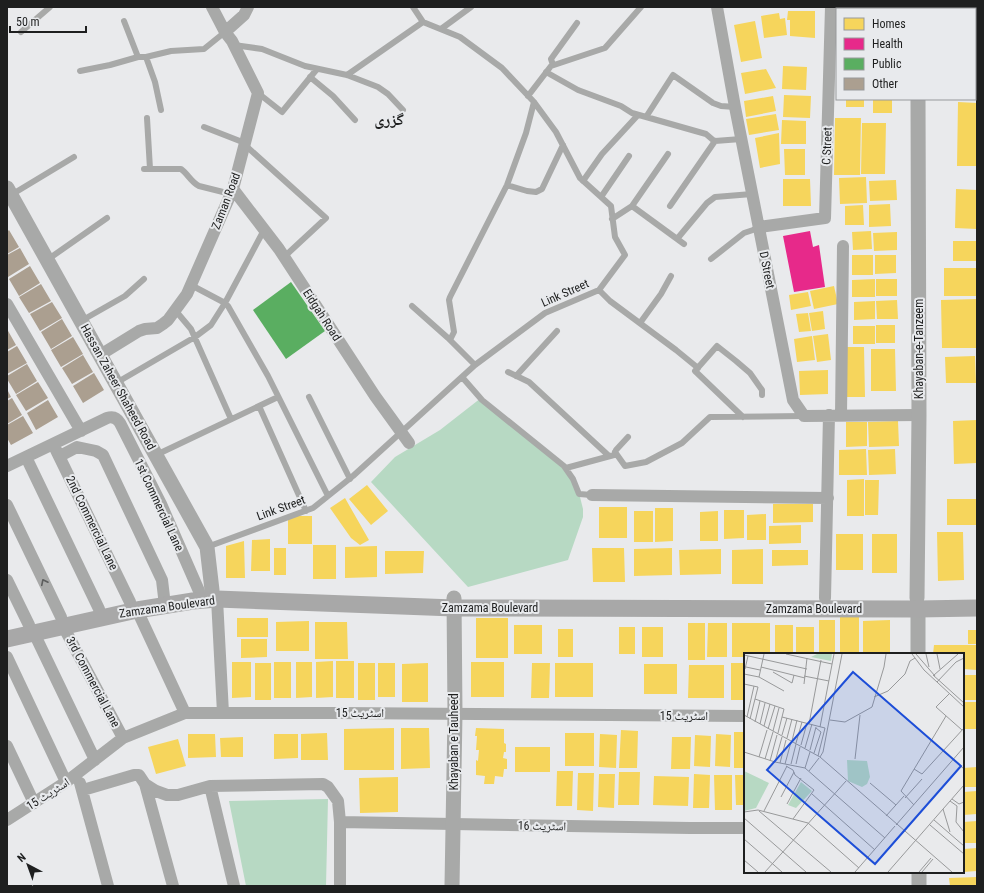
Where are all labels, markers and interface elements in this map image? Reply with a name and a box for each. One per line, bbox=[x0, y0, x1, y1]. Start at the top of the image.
scale bar bbox=[10, 8, 86, 34]
legend bbox=[836, 8, 976, 100]
text: 50 m bbox=[16, 15, 40, 29]
text: Homes bbox=[872, 17, 906, 31]
text: Health bbox=[872, 37, 903, 51]
text: Public bbox=[872, 57, 902, 71]
text: Other bbox=[872, 77, 898, 91]
district label: گزری bbox=[374, 110, 404, 129]
street label: C Street bbox=[819, 126, 835, 165]
street label: Zaman Road bbox=[209, 171, 243, 231]
street label: D Street bbox=[757, 250, 778, 290]
street label: Link Street bbox=[539, 276, 591, 310]
street label: Eidgah Road bbox=[300, 286, 344, 344]
street label: Khayaban-e-Tanzeem bbox=[912, 299, 926, 399]
street label: Hassan Zaheer Shaheed Road bbox=[78, 322, 158, 452]
street label: 1st Commercial Lane bbox=[131, 457, 187, 554]
street label: 2nd Commercial Lane bbox=[63, 474, 121, 573]
street label: Link Street bbox=[255, 493, 308, 523]
one-way arrow bbox=[41, 579, 49, 586]
street label: Zamzama Boulevard bbox=[118, 593, 216, 621]
street label: Zamzama Boulevard bbox=[442, 601, 538, 615]
street label: Zamzama Boulevard bbox=[766, 602, 862, 616]
street label: 3rd Commercial Lane bbox=[63, 634, 123, 730]
inset map bbox=[744, 653, 964, 873]
street label: Khayaban e Tauheed bbox=[447, 693, 461, 791]
street label: اسٹریٹ 15 bbox=[336, 706, 384, 720]
street label: اسٹریٹ 15 bbox=[660, 709, 708, 723]
street label: اسٹریٹ 15 bbox=[24, 775, 72, 813]
street label: اسٹریٹ 16 bbox=[518, 819, 566, 834]
north arrow bbox=[8, 845, 48, 885]
text: N bbox=[15, 851, 29, 865]

